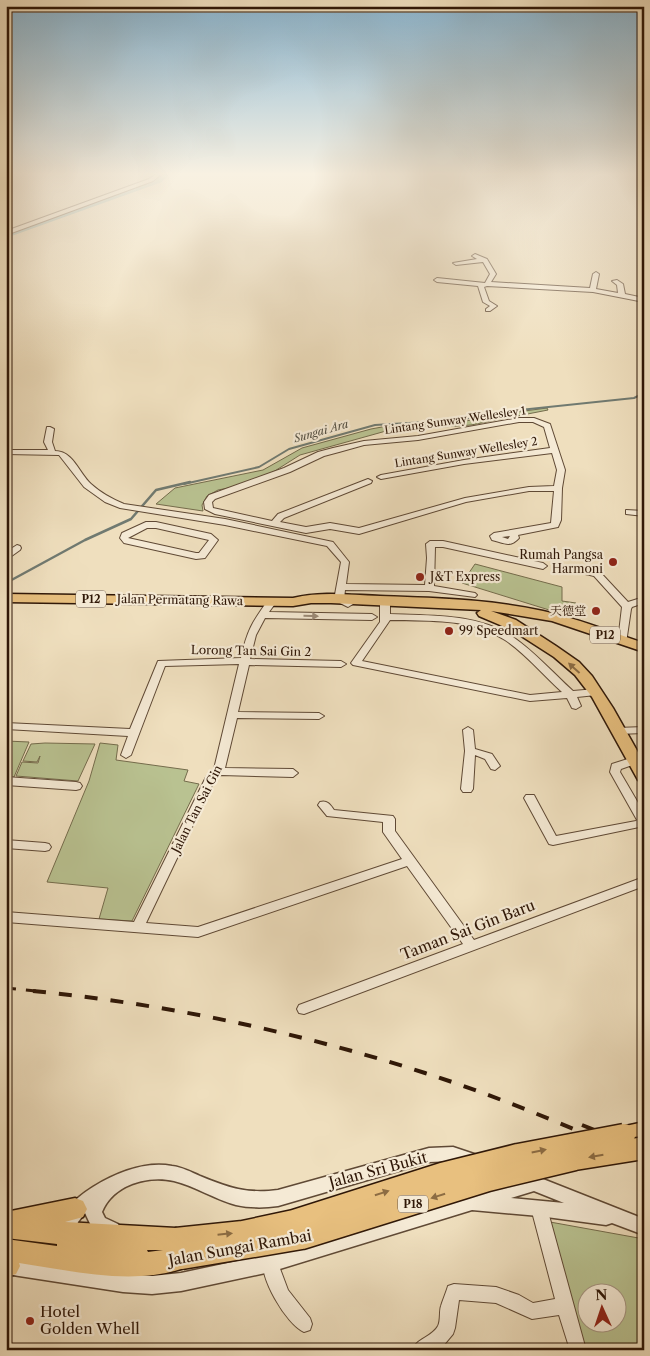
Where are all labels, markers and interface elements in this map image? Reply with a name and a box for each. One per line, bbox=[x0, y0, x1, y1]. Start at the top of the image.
street label: Lintang Sunway Wellesley 1 bbox=[383, 403, 527, 437]
water label: Sungai Ara bbox=[291, 416, 350, 446]
street label: Lintang Sunway Wellesley 2 bbox=[394, 434, 538, 470]
place label: Rumah Pangsa Harmoni bbox=[519, 547, 604, 576]
marker: Rumah Pangsa Harmoni bbox=[607, 556, 619, 568]
place label: J&T Express bbox=[428, 569, 500, 584]
marker: J&T Express bbox=[414, 571, 426, 583]
road number: P12 bbox=[76, 590, 106, 608]
street label: Jalan Permatang Rawa bbox=[115, 591, 244, 608]
place label: 天德堂 bbox=[550, 603, 586, 618]
marker: 天德堂 bbox=[590, 605, 602, 617]
one-way arrow bbox=[303, 612, 319, 620]
place label: 99 Speedmart bbox=[459, 623, 539, 638]
marker: 99 Speedmart bbox=[443, 625, 455, 637]
road number: P12 bbox=[590, 626, 620, 644]
street label: Lorong Tan Sai Gin 2 bbox=[191, 642, 311, 659]
one-way arrow bbox=[569, 662, 581, 674]
street label: Jalan Tan Sai Gin bbox=[167, 762, 225, 857]
street label: Taman Sai Gin Baru bbox=[398, 895, 538, 964]
street label: Jalan Sri Bukit bbox=[325, 1147, 430, 1192]
one-way arrow bbox=[531, 1147, 546, 1155]
one-way arrow bbox=[587, 1152, 603, 1160]
one-way arrow bbox=[374, 1189, 389, 1197]
one-way arrow bbox=[431, 1193, 446, 1200]
road number: P18 bbox=[398, 1196, 428, 1212]
street label: Jalan Sungai Rambai bbox=[165, 1225, 313, 1270]
one-way arrow bbox=[217, 1230, 233, 1238]
north arrow bbox=[578, 1284, 628, 1334]
text: N bbox=[595, 1286, 608, 1304]
place label: Hotel Golden Whell bbox=[40, 1302, 140, 1338]
marker: Hotel Golden Whell bbox=[24, 1315, 36, 1327]

